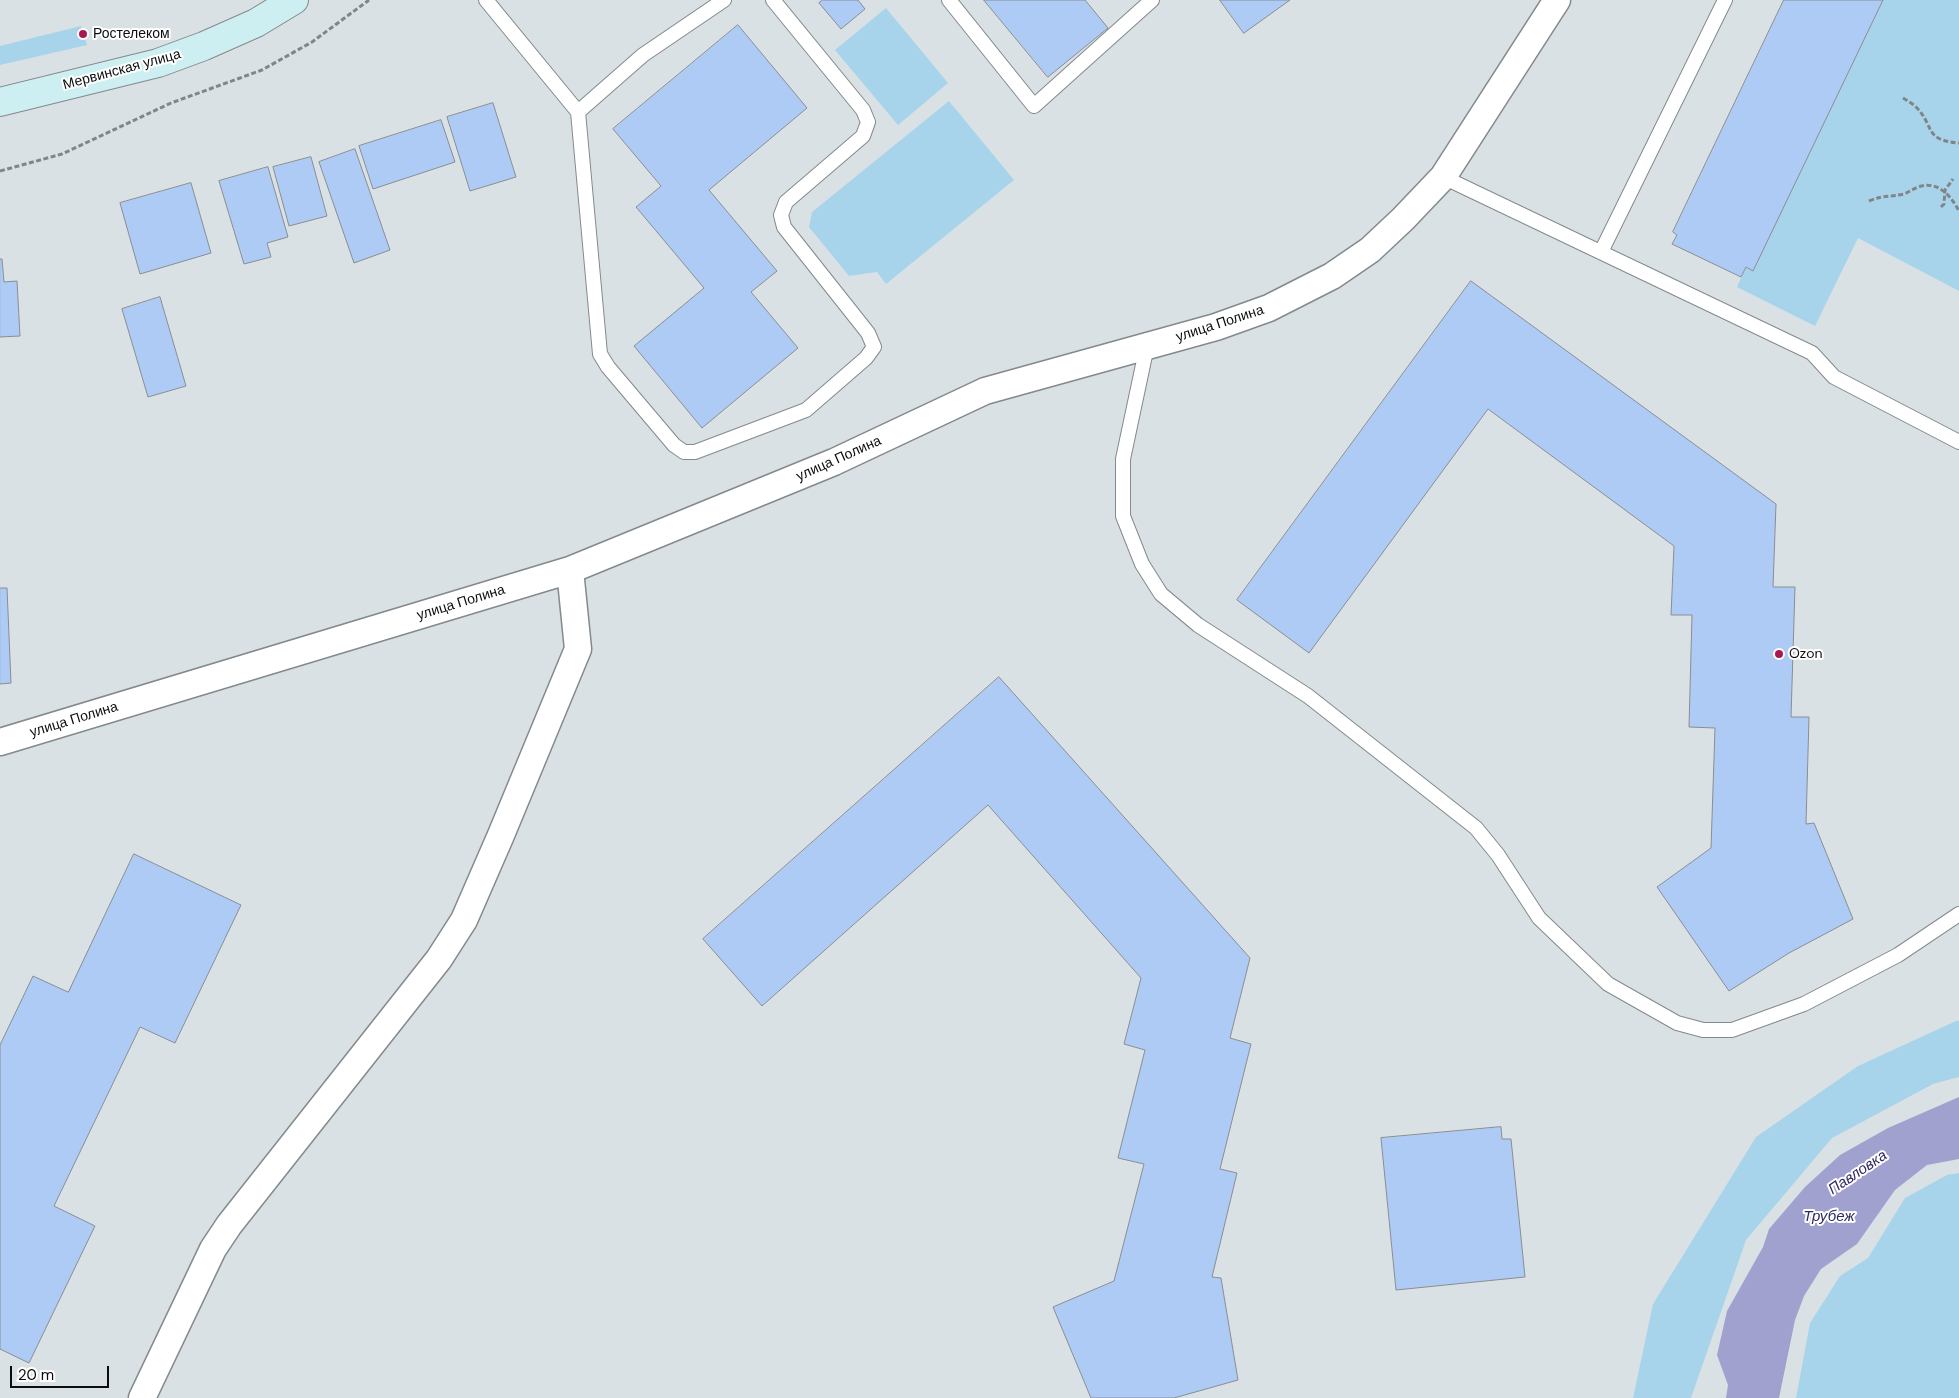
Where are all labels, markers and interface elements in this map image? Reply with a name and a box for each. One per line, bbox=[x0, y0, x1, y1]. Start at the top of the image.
place label: Ростелеком bbox=[93, 26, 170, 42]
marker: Ростелеком bbox=[77, 28, 89, 40]
street label: Мервинская улица bbox=[61, 46, 183, 94]
street label: улица Полина bbox=[1174, 302, 1266, 346]
street label: улица Полина bbox=[794, 433, 884, 485]
street label: улица Полина bbox=[415, 582, 507, 624]
place label: Ozon bbox=[1789, 646, 1823, 662]
marker: Ozon bbox=[1773, 648, 1785, 660]
street label: улица Полина bbox=[28, 699, 120, 741]
water label: Павловка bbox=[1825, 1147, 1891, 1199]
water label: Трубеж bbox=[1803, 1208, 1855, 1226]
scale bar bbox=[12, 1356, 111, 1388]
text: 20 m bbox=[18, 1365, 54, 1385]

